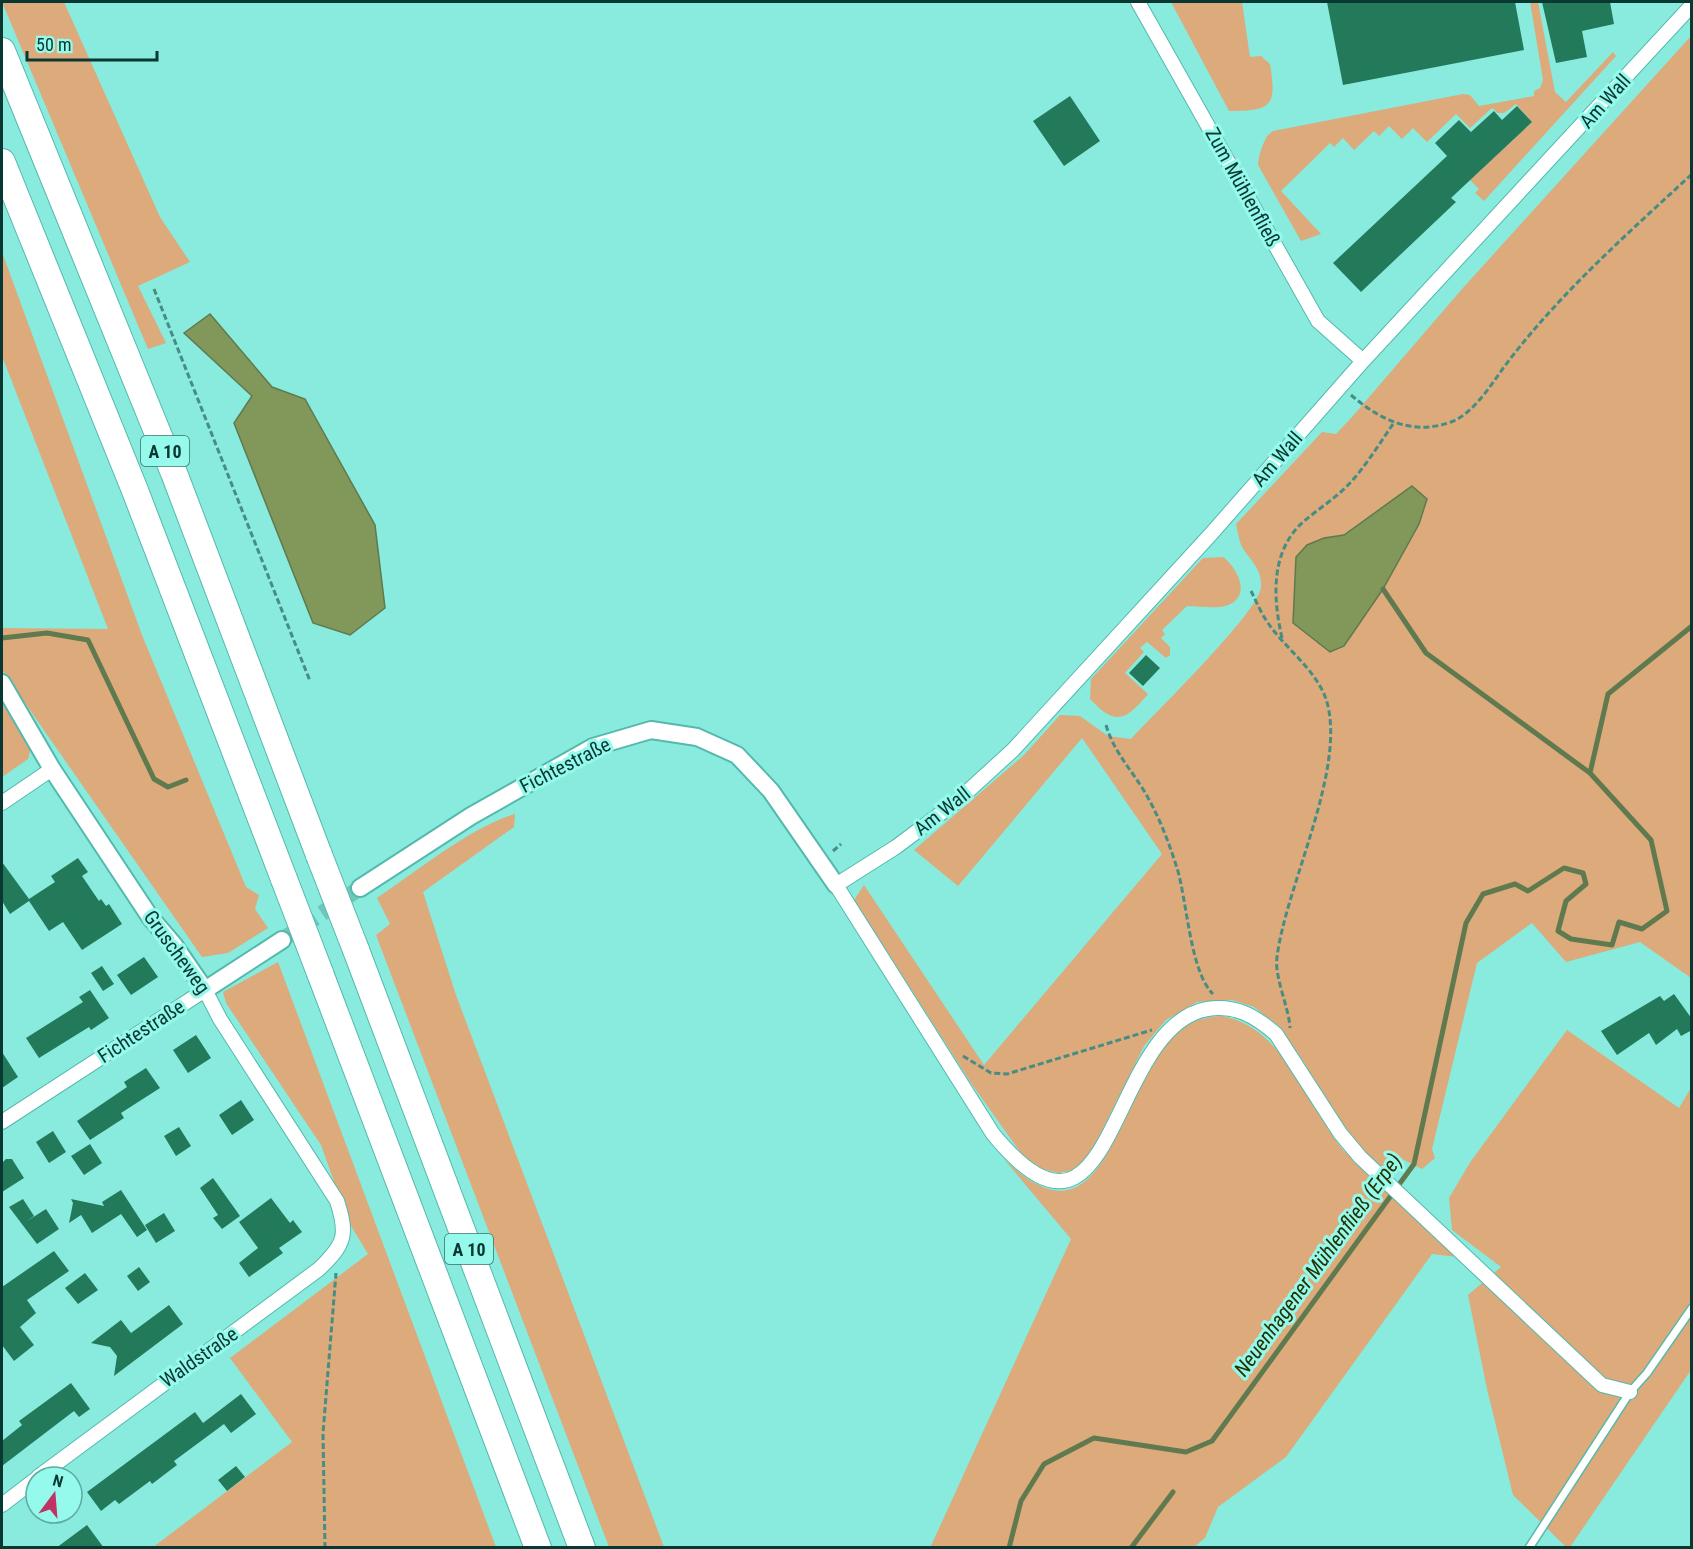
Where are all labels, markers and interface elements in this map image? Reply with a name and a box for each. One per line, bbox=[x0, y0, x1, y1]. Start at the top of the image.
scale bar bbox=[27, 24, 158, 62]
text: 50 m bbox=[36, 34, 71, 55]
street label: Am Wall bbox=[1574, 69, 1636, 133]
street label: Zum Mühlenfließ bbox=[1200, 123, 1286, 251]
street label: Am Wall bbox=[1247, 427, 1307, 491]
road number: A 10 bbox=[141, 436, 189, 466]
street label: Fichtestraße bbox=[516, 732, 614, 798]
street label: Am Wall bbox=[909, 782, 975, 840]
street label: Gruscheweg bbox=[139, 906, 215, 998]
street label: Fichtestraße bbox=[93, 994, 189, 1068]
water label: Neuenhagener Mühlenfließ (Erpe) bbox=[1229, 1149, 1407, 1381]
road number: A 10 bbox=[445, 1234, 493, 1264]
street label: Waldstraße bbox=[156, 1322, 242, 1392]
north arrow bbox=[24, 1465, 84, 1525]
text: N bbox=[51, 1471, 65, 1492]

